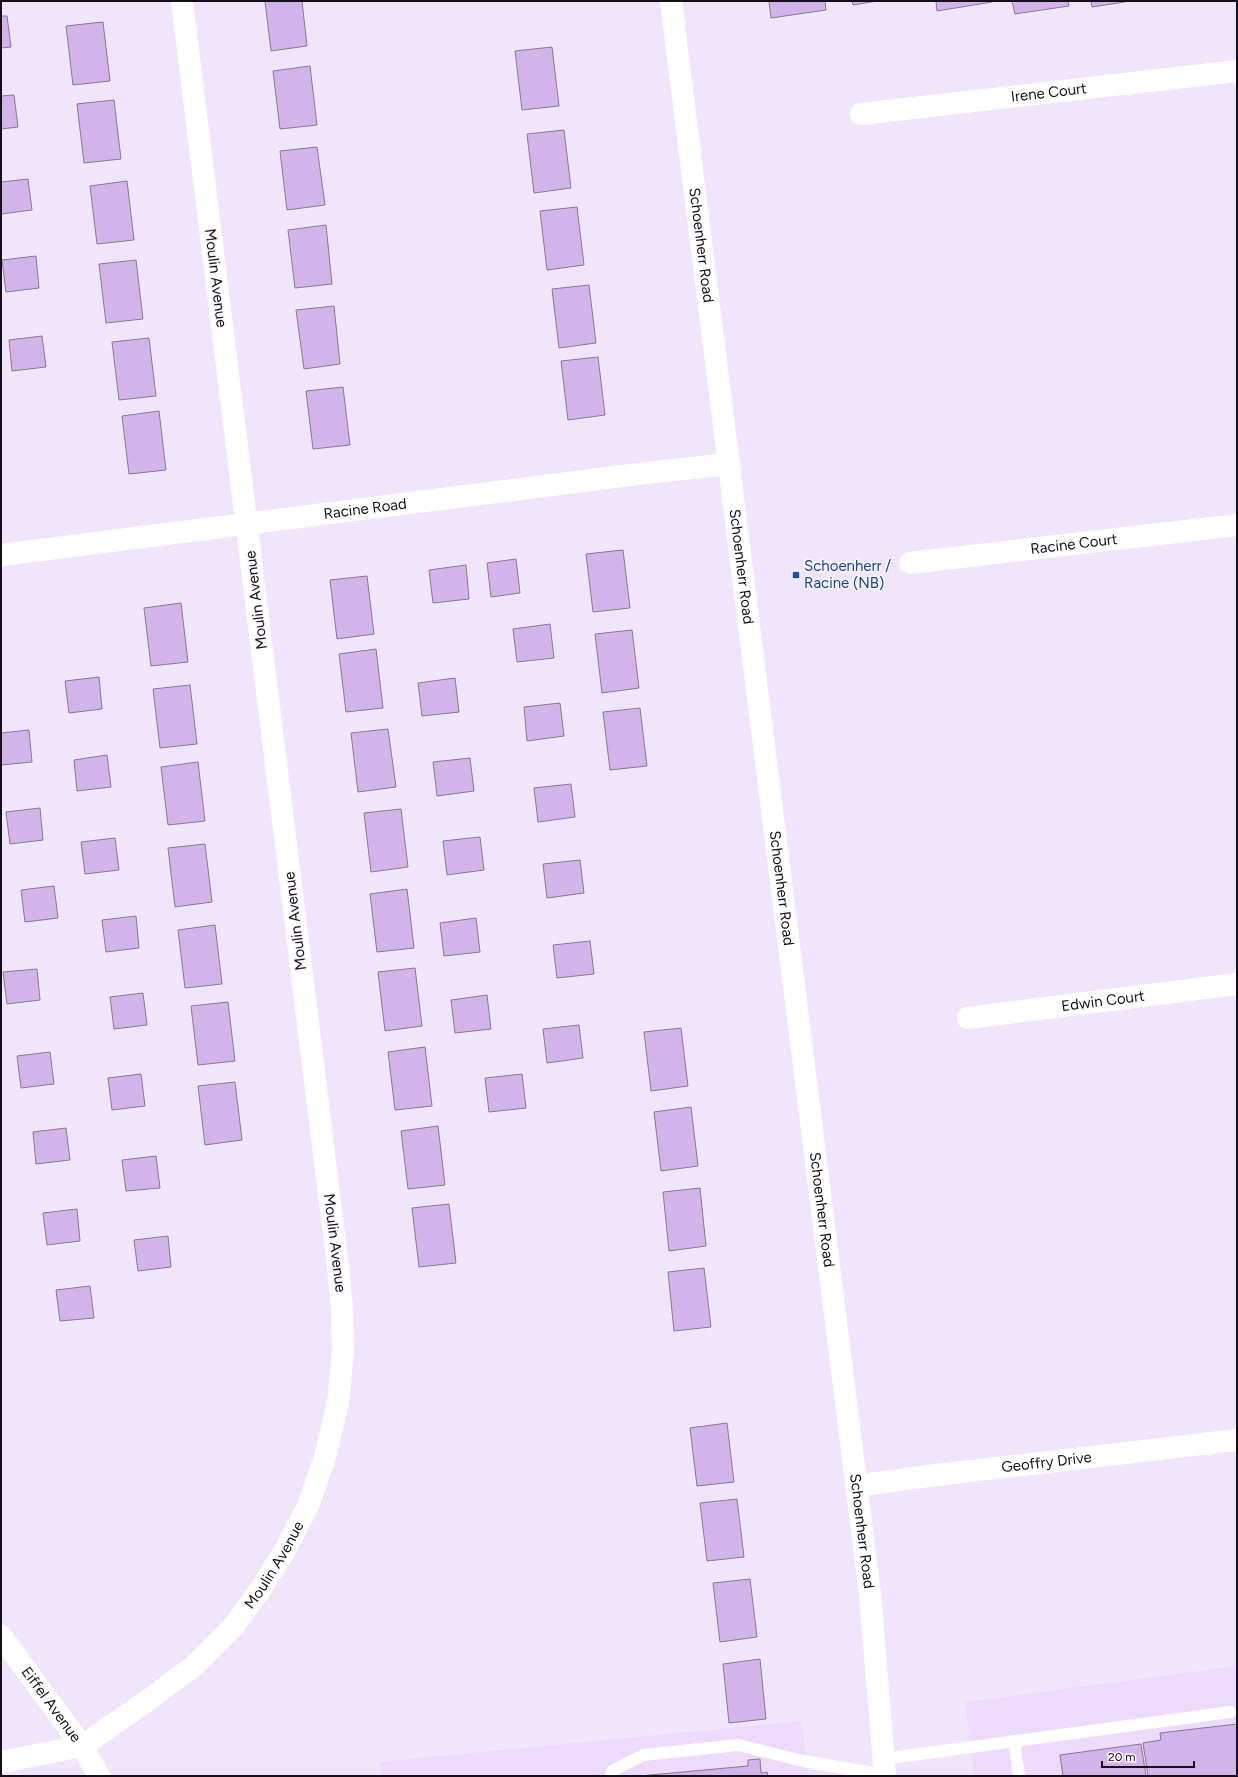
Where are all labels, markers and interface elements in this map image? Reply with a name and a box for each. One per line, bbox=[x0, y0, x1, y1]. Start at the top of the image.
street label: Irene Court bbox=[1010, 79, 1088, 106]
street label: Schoenherr Road bbox=[685, 186, 718, 304]
street label: Moulin Avenue bbox=[201, 228, 231, 328]
street label: Racine Road bbox=[323, 495, 408, 523]
street label: Schoenherr Road bbox=[726, 508, 758, 625]
street label: Racine Court bbox=[1029, 530, 1119, 558]
street label: Moulin Avenue bbox=[241, 550, 271, 650]
place label: Schoenherr / Racine (NB) bbox=[804, 557, 891, 592]
marker: Schoenherr / Racine (NB) bbox=[791, 570, 801, 580]
street label: Schoenherr Road bbox=[766, 829, 798, 947]
street label: Moulin Avenue bbox=[280, 871, 310, 971]
street label: Edwin Court bbox=[1060, 987, 1146, 1015]
street label: Schoenherr Road bbox=[806, 1151, 838, 1268]
street label: Moulin Avenue bbox=[320, 1193, 350, 1293]
street label: Geoffry Drive bbox=[1000, 1448, 1093, 1476]
street label: Schoenherr Road bbox=[846, 1472, 878, 1590]
street label: Moulin Avenue bbox=[240, 1518, 308, 1612]
street label: Eiffel Avenue bbox=[18, 1663, 85, 1746]
scale bar bbox=[1102, 1743, 1194, 1769]
text: 20 m bbox=[1108, 1750, 1136, 1764]

